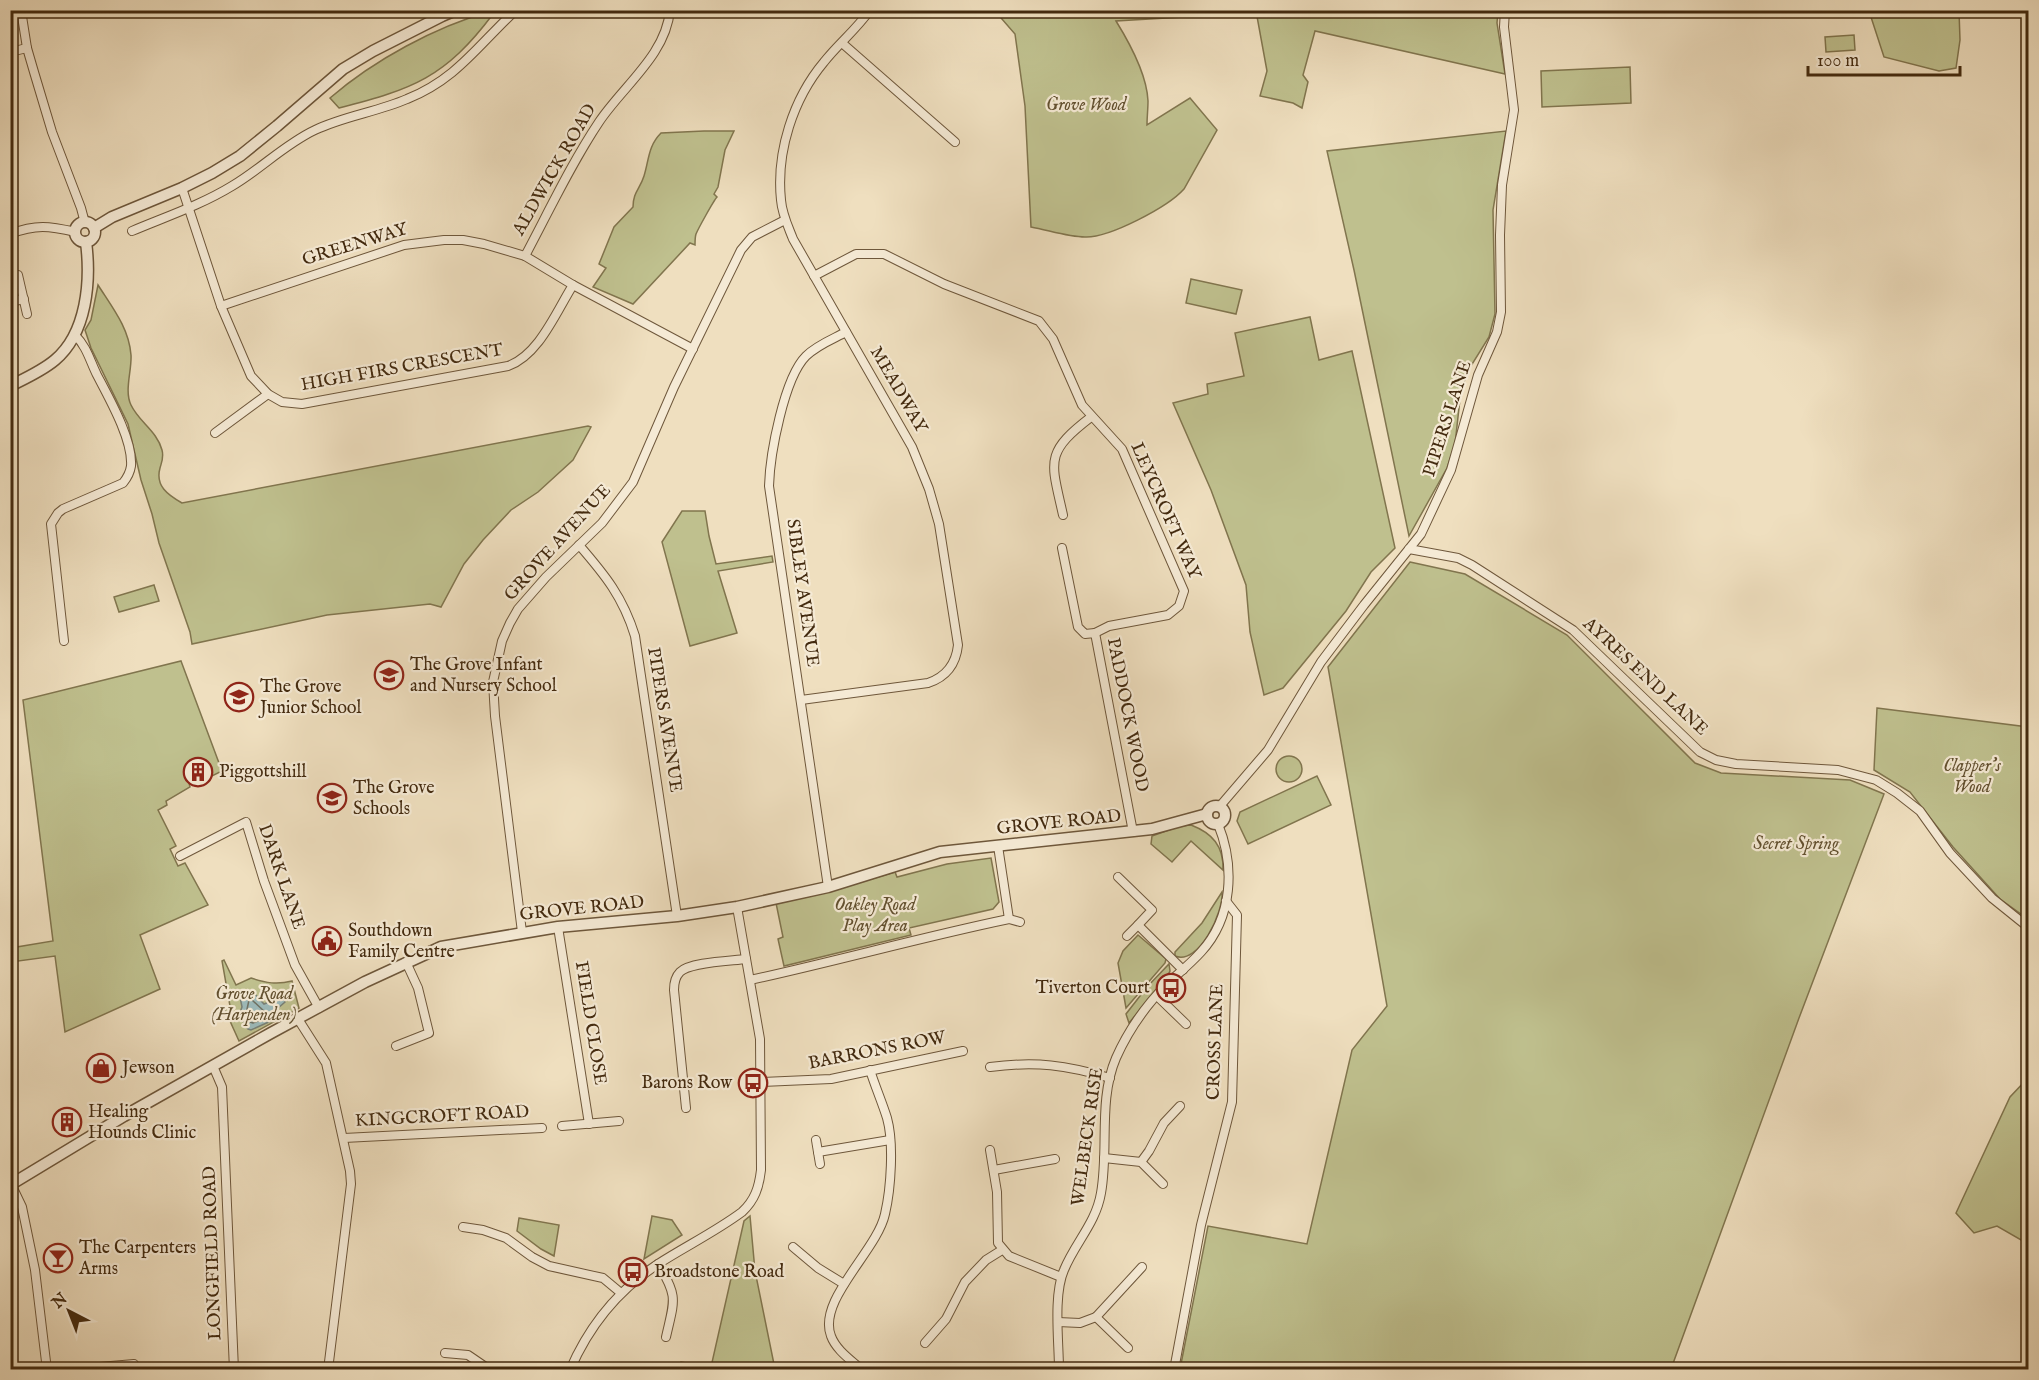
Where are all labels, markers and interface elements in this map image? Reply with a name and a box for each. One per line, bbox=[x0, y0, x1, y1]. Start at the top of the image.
scale bar bbox=[1808, 39, 1960, 77]
text: 100 m bbox=[1817, 50, 1859, 73]
park label: Grove Wood bbox=[1046, 94, 1128, 117]
street label: ALDWICK ROAD bbox=[507, 100, 602, 241]
street label: GREENWAY bbox=[300, 218, 411, 272]
street label: HIGH FIRS CRESCENT bbox=[299, 339, 505, 397]
street label: MEADWAY bbox=[864, 343, 932, 438]
street label: PIPERS LANE bbox=[1418, 358, 1478, 480]
street label: LEYCROFT WAY bbox=[1125, 439, 1206, 584]
street label: GROVE AVENUE bbox=[499, 480, 617, 606]
street label: SIBLEY AVENUE bbox=[780, 518, 824, 668]
street label: AYRES END LANE bbox=[1577, 612, 1712, 741]
street label: PADDOCK WOOD bbox=[1101, 636, 1153, 794]
street label: PIPERS AVENUE bbox=[641, 646, 687, 794]
place label: The Grove Infant and Nursery School bbox=[410, 654, 557, 698]
school or university icon: The Grove Infant and Nursery School bbox=[373, 659, 405, 691]
place label: The Grove Junior School bbox=[258, 676, 361, 720]
school or university icon: The Grove Junior School bbox=[223, 681, 255, 713]
park label: Clapper's Wood bbox=[1943, 755, 2002, 799]
building icon: Piggottshill bbox=[182, 756, 214, 788]
place label: Piggottshill bbox=[219, 761, 306, 784]
place label: The Grove Schools bbox=[353, 777, 435, 821]
school or university icon: The Grove Schools bbox=[316, 782, 348, 814]
street label: GROVE ROAD bbox=[996, 805, 1122, 841]
street label: DARK LANE bbox=[252, 821, 310, 933]
park label: Secret Spring bbox=[1753, 833, 1840, 856]
street label: GROVE ROAD bbox=[519, 891, 645, 927]
park label: Oakley Road Play Area bbox=[834, 894, 917, 938]
place label: Southdown Family Centre bbox=[348, 920, 455, 964]
public building icon: Southdown Family Centre bbox=[311, 925, 343, 957]
street label: FIELD CLOSE bbox=[569, 959, 611, 1087]
bus stop icon: Tiverton Court bbox=[1155, 972, 1187, 1004]
place label: Tiverton Court bbox=[1036, 977, 1150, 1000]
park label: Grove Road (Harpenden) bbox=[211, 983, 297, 1027]
street label: CROSS LANE bbox=[1202, 983, 1230, 1101]
street label: BARRONS ROW bbox=[806, 1026, 948, 1076]
shop icon: Jewson bbox=[85, 1052, 117, 1084]
place label: Jewson bbox=[120, 1057, 175, 1080]
street label: WELBECK RISE bbox=[1067, 1066, 1109, 1208]
bus stop icon: Barons Row bbox=[737, 1067, 769, 1099]
place label: Barons Row bbox=[641, 1072, 733, 1095]
place label: Healing Hounds Clinic bbox=[88, 1101, 197, 1145]
street label: KINGCROFT ROAD bbox=[354, 1101, 530, 1133]
building icon: Healing Hounds Clinic bbox=[51, 1106, 83, 1138]
street label: LONGFIELD ROAD bbox=[198, 1166, 228, 1340]
place label: The Carpenters Arms bbox=[78, 1237, 196, 1281]
bar icon: The Carpenters Arms bbox=[42, 1242, 74, 1274]
bus stop icon: Broadstone Road bbox=[617, 1256, 649, 1288]
place label: Broadstone Road bbox=[654, 1261, 785, 1284]
north arrow bbox=[39, 1281, 99, 1341]
text: N bbox=[48, 1289, 72, 1314]

